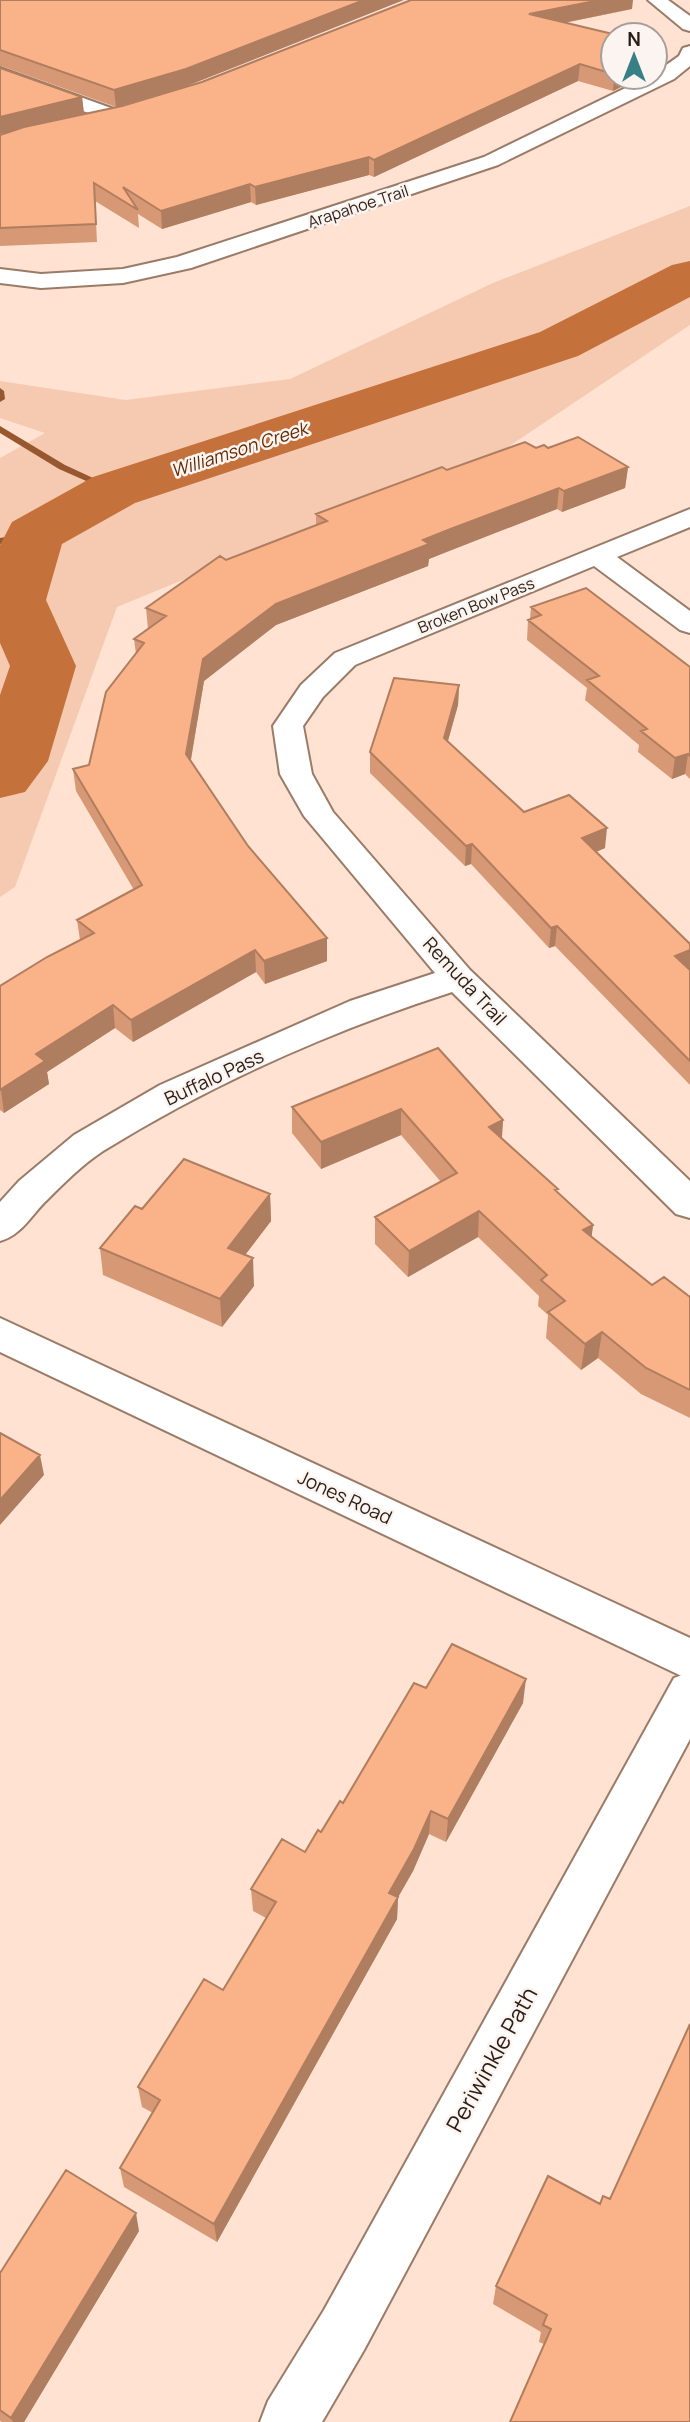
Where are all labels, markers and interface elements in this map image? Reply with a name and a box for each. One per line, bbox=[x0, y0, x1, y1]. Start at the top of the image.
north arrow bbox=[599, 21, 669, 91]
text: N bbox=[627, 26, 641, 52]
street label: Arapahoe Trail bbox=[305, 179, 411, 233]
water label: Williamson Creek bbox=[168, 415, 313, 482]
street label: Broken Bow Pass bbox=[414, 572, 538, 638]
street label: Remuda Trail bbox=[417, 931, 513, 1031]
street label: Buffalo Pass bbox=[160, 1043, 268, 1111]
street label: Jones Road bbox=[294, 1464, 396, 1530]
street label: Periwinkle Path bbox=[438, 1981, 544, 2137]

